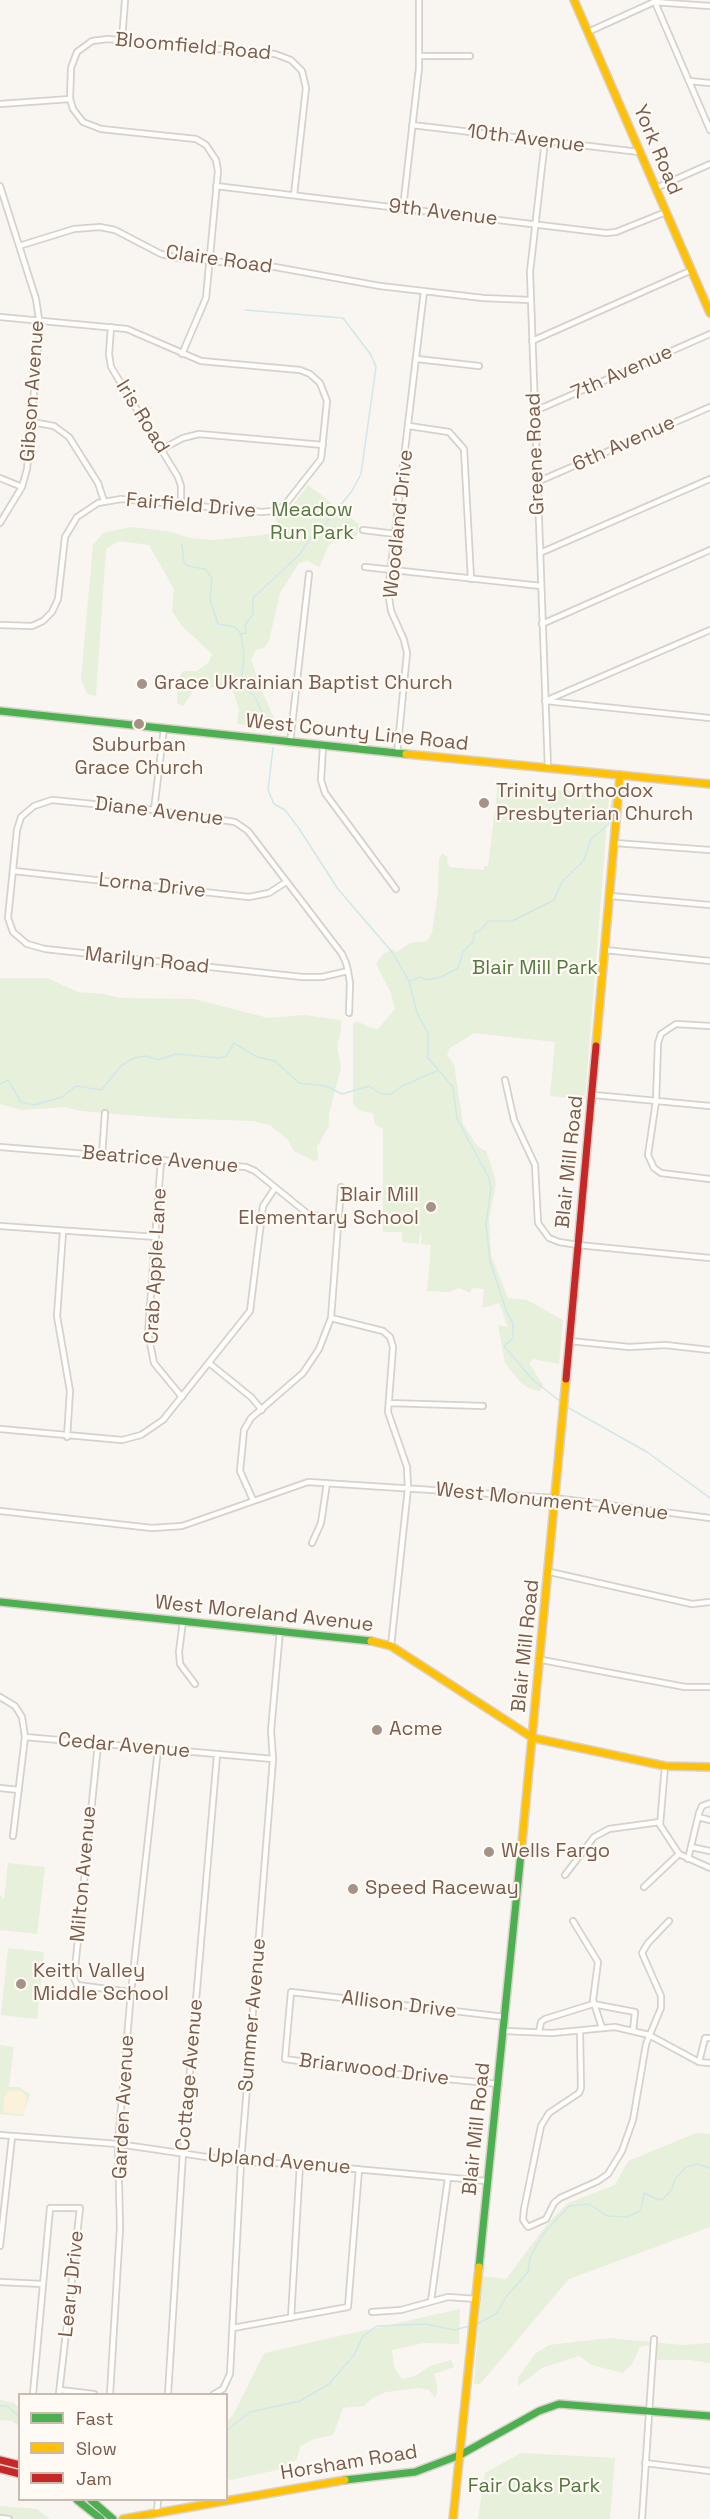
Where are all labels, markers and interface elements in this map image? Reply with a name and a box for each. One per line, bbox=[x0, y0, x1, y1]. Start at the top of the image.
street label: Bloomfield Road bbox=[114, 28, 272, 66]
street label: York Road bbox=[627, 101, 687, 199]
street label: 10th Avenue bbox=[466, 120, 586, 158]
street label: 9th Avenue bbox=[387, 194, 499, 232]
street label: Claire Road bbox=[164, 241, 274, 279]
street label: Gibson Avenue bbox=[16, 319, 50, 463]
street label: 7th Avenue bbox=[568, 340, 676, 406]
street label: Iris Road bbox=[110, 376, 174, 458]
street label: Greene Road bbox=[522, 392, 550, 516]
street label: 6th Avenue bbox=[569, 411, 679, 477]
street label: Woodland Drive bbox=[379, 448, 419, 600]
street label: Fairfield Drive bbox=[125, 488, 257, 524]
park label: Meadow Run Park bbox=[270, 499, 354, 546]
place label: Grace Ukrainian Baptist Church bbox=[154, 672, 453, 696]
marker: Grace Ukrainian Baptist Church bbox=[135, 677, 149, 691]
street label: West County Line Road bbox=[244, 709, 470, 757]
marker: Suburban Grace Church bbox=[132, 717, 146, 731]
place label: Suburban Grace Church bbox=[74, 734, 204, 781]
place label: Trinity Orthodox Presbyterian Church bbox=[496, 780, 693, 827]
street label: Diane Avenue bbox=[93, 792, 225, 832]
marker: Trinity Orthodox Presbyterian Church bbox=[477, 796, 491, 810]
street label: Lorna Drive bbox=[97, 868, 207, 904]
street label: Marilyn Road bbox=[84, 943, 210, 979]
park label: Blair Mill Park bbox=[472, 957, 598, 981]
street label: Blair Mill Road bbox=[551, 1094, 589, 1230]
street label: Beatrice Avenue bbox=[81, 1141, 239, 1179]
place label: Blair Mill Elementary School bbox=[238, 1184, 419, 1231]
street label: Crab Apple Lane bbox=[140, 1187, 172, 1345]
marker: Blair Mill Elementary School bbox=[424, 1200, 438, 1214]
street label: West Monument Avenue bbox=[435, 1478, 669, 1526]
street label: Blair Mill Road bbox=[507, 1578, 545, 1714]
street label: West Moreland Avenue bbox=[153, 1591, 375, 1637]
place label: Acme bbox=[389, 1718, 443, 1742]
marker: Acme bbox=[370, 1723, 384, 1737]
street label: Cedar Avenue bbox=[57, 1728, 191, 1764]
street label: Milton Avenue bbox=[66, 1805, 102, 1943]
place label: Wells Fargo bbox=[501, 1840, 610, 1864]
marker: Wells Fargo bbox=[482, 1845, 496, 1859]
place label: Speed Raceway bbox=[365, 1877, 519, 1901]
marker: Speed Raceway bbox=[346, 1882, 360, 1896]
street label: Summer Avenue bbox=[234, 1937, 272, 2093]
place label: Keith Valley Middle School bbox=[33, 1960, 169, 2007]
marker: Keith Valley Middle School bbox=[14, 1977, 28, 1991]
street label: Allison Drive bbox=[340, 1986, 458, 2024]
street label: Cottage Avenue bbox=[171, 1998, 209, 2152]
street label: Garden Avenue bbox=[108, 2034, 140, 2180]
street label: Briarwood Drive bbox=[298, 2049, 450, 2091]
street label: Blair Mill Road bbox=[458, 2061, 496, 2197]
street label: Upland Avenue bbox=[206, 2144, 352, 2180]
street label: Leary Drive bbox=[54, 2230, 90, 2338]
legend bbox=[18, 2393, 228, 2501]
text: Fast bbox=[76, 2407, 113, 2430]
text: Slow bbox=[76, 2437, 117, 2460]
street label: Horsham Road bbox=[279, 2440, 419, 2486]
text: Jam bbox=[76, 2467, 112, 2490]
park label: Fair Oaks Park bbox=[468, 2475, 600, 2499]

